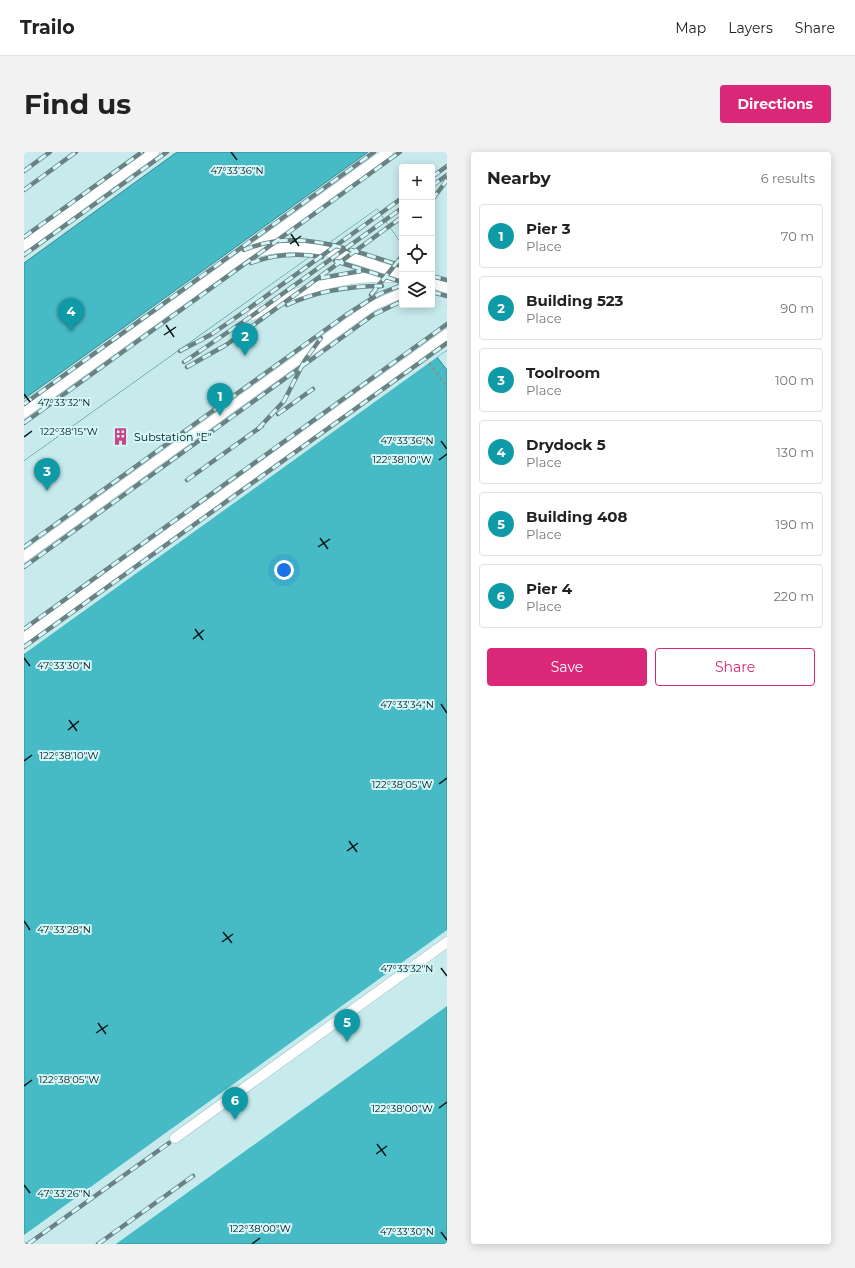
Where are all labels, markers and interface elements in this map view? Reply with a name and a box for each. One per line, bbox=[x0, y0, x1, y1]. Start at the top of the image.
text: Trailo bbox=[20, 16, 75, 39]
text: Map bbox=[675, 19, 706, 37]
text: Layers bbox=[728, 19, 773, 37]
text: Share bbox=[795, 19, 835, 37]
button: Directions bbox=[720, 85, 831, 123]
text: Find us bbox=[24, 87, 131, 121]
text: 47°33'36"N bbox=[210, 164, 264, 177]
map controls bbox=[399, 164, 435, 308]
button: + bbox=[399, 164, 435, 200]
text: Nearby bbox=[487, 168, 551, 188]
text: 6 results bbox=[761, 170, 815, 186]
button: − bbox=[399, 200, 435, 236]
text: Pier 3 bbox=[526, 219, 571, 238]
text: 1 bbox=[498, 228, 504, 244]
text: 70 m bbox=[781, 228, 814, 244]
button: locate bbox=[399, 236, 435, 272]
text: Place bbox=[526, 238, 562, 254]
button: layers bbox=[399, 272, 435, 308]
text: Building 523 bbox=[526, 291, 623, 310]
pin: 4 bbox=[58, 298, 84, 331]
text: 2 bbox=[497, 300, 505, 316]
text: 90 m bbox=[780, 300, 814, 316]
text: Place bbox=[526, 310, 562, 326]
pin: 2 bbox=[232, 323, 258, 356]
text: Toolroom bbox=[526, 363, 600, 382]
text: 3 bbox=[497, 372, 505, 388]
text: 100 m bbox=[775, 372, 814, 388]
text: Place bbox=[526, 382, 562, 398]
pin: 1 bbox=[207, 383, 233, 416]
text: 47°33'32"N bbox=[38, 396, 90, 409]
text: 122°38'15"W bbox=[40, 425, 98, 438]
building icon: Substation "E" bbox=[111, 427, 131, 447]
place label: Substation "E" bbox=[134, 430, 212, 444]
text: 47°33'36"N bbox=[380, 434, 434, 447]
text: Drydock 5 bbox=[526, 435, 606, 454]
text: 4 bbox=[497, 444, 505, 460]
text: 130 m bbox=[776, 444, 814, 460]
text: 122°38'10"W bbox=[372, 453, 432, 466]
text: Place bbox=[526, 454, 562, 470]
pin: 3 bbox=[34, 458, 60, 491]
text: Building 408 bbox=[526, 507, 627, 526]
text: 5 bbox=[497, 516, 505, 532]
text: 190 m bbox=[776, 516, 814, 532]
text: Place bbox=[526, 526, 562, 542]
your location bbox=[274, 560, 294, 580]
text: Pier 4 bbox=[526, 579, 572, 598]
text: 6 bbox=[497, 588, 505, 604]
text: 220 m bbox=[773, 588, 814, 604]
text: Place bbox=[526, 598, 562, 614]
button: Save bbox=[487, 648, 647, 686]
button: Share bbox=[655, 648, 815, 686]
text: 47°33'30"N bbox=[37, 659, 91, 672]
text: 47°33'34"N bbox=[380, 698, 434, 711]
text: 122°38'10"W bbox=[39, 749, 99, 762]
text: 122°38'05"W bbox=[372, 778, 432, 791]
text: 47°33'28"N bbox=[37, 923, 91, 936]
text: 47°33'32"N bbox=[381, 962, 433, 975]
pin: 5 bbox=[334, 1009, 360, 1042]
text: 122°38'05"W bbox=[39, 1073, 99, 1086]
pin: 6 bbox=[222, 1087, 248, 1120]
text: 122°38'00"W bbox=[371, 1102, 433, 1115]
text: 47°33'26"N bbox=[37, 1187, 91, 1200]
text: 122°38'00"W bbox=[229, 1222, 291, 1235]
text: 47°33'30"N bbox=[380, 1225, 434, 1238]

